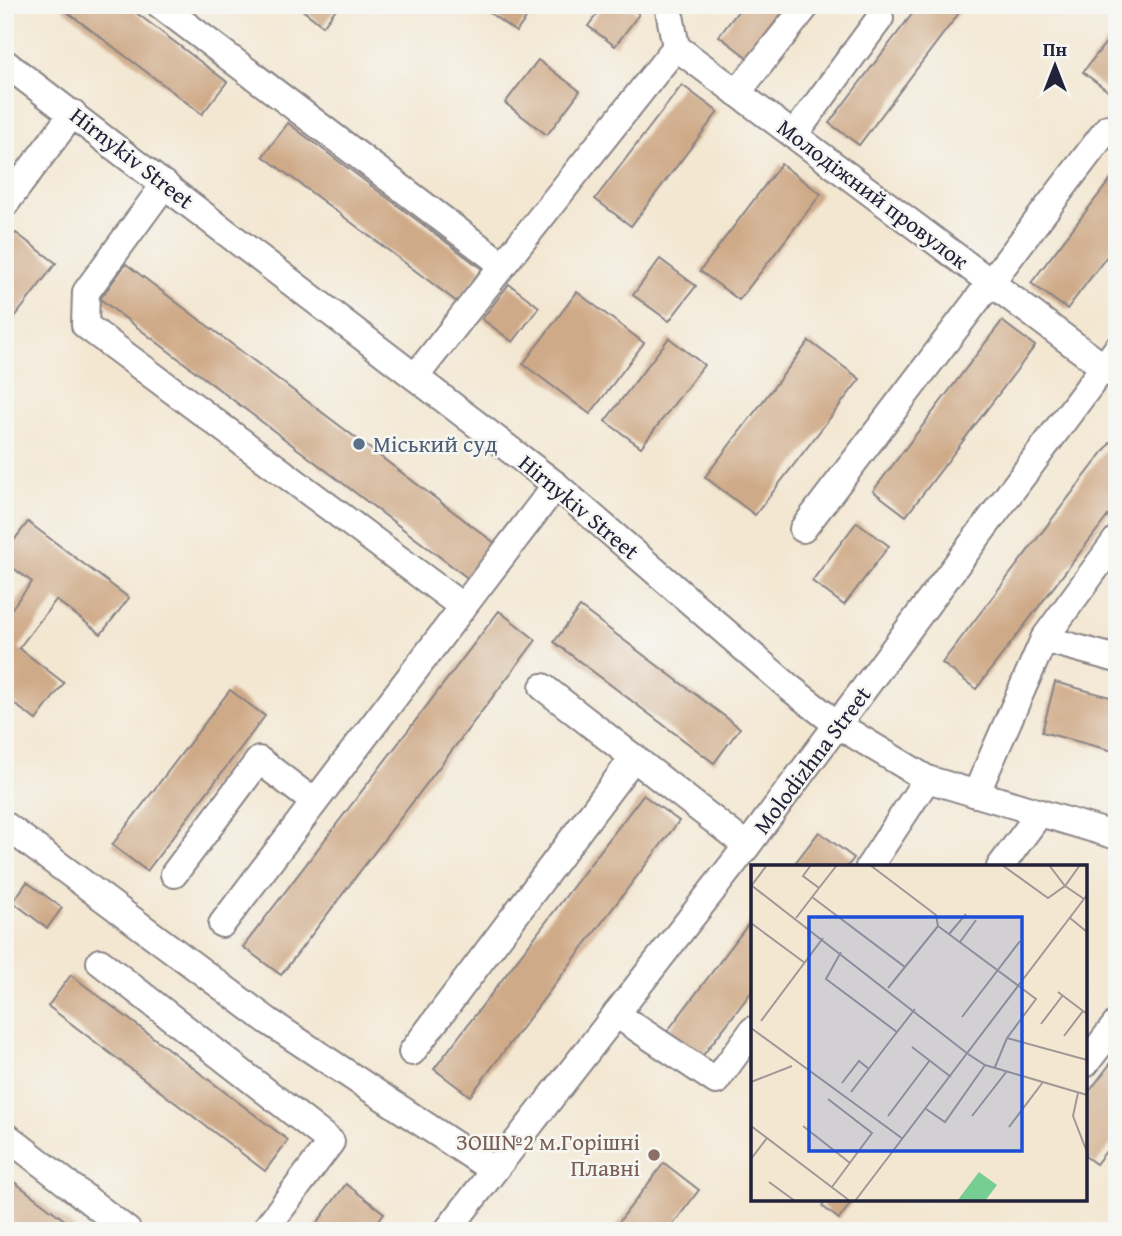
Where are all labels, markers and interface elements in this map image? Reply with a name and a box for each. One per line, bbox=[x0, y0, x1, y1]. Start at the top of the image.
north arrow bbox=[1020, 32, 1090, 102]
text: Пн bbox=[1043, 35, 1068, 63]
street label: Hirnykiv Street bbox=[64, 99, 201, 216]
street label: Молодіжний провулок bbox=[771, 111, 976, 277]
place label: Міський суд bbox=[373, 427, 498, 460]
marker: Міський суд bbox=[351, 436, 367, 452]
street label: Hirnykiv Street bbox=[512, 446, 647, 567]
street label: Molodizhna Street bbox=[745, 679, 878, 841]
inset map bbox=[751, 865, 1087, 1201]
place label: ЗОШ№2 м.Горішні Плавні bbox=[456, 1125, 640, 1184]
marker: ЗОШ№2 м.Горішні Плавні bbox=[646, 1147, 662, 1163]

